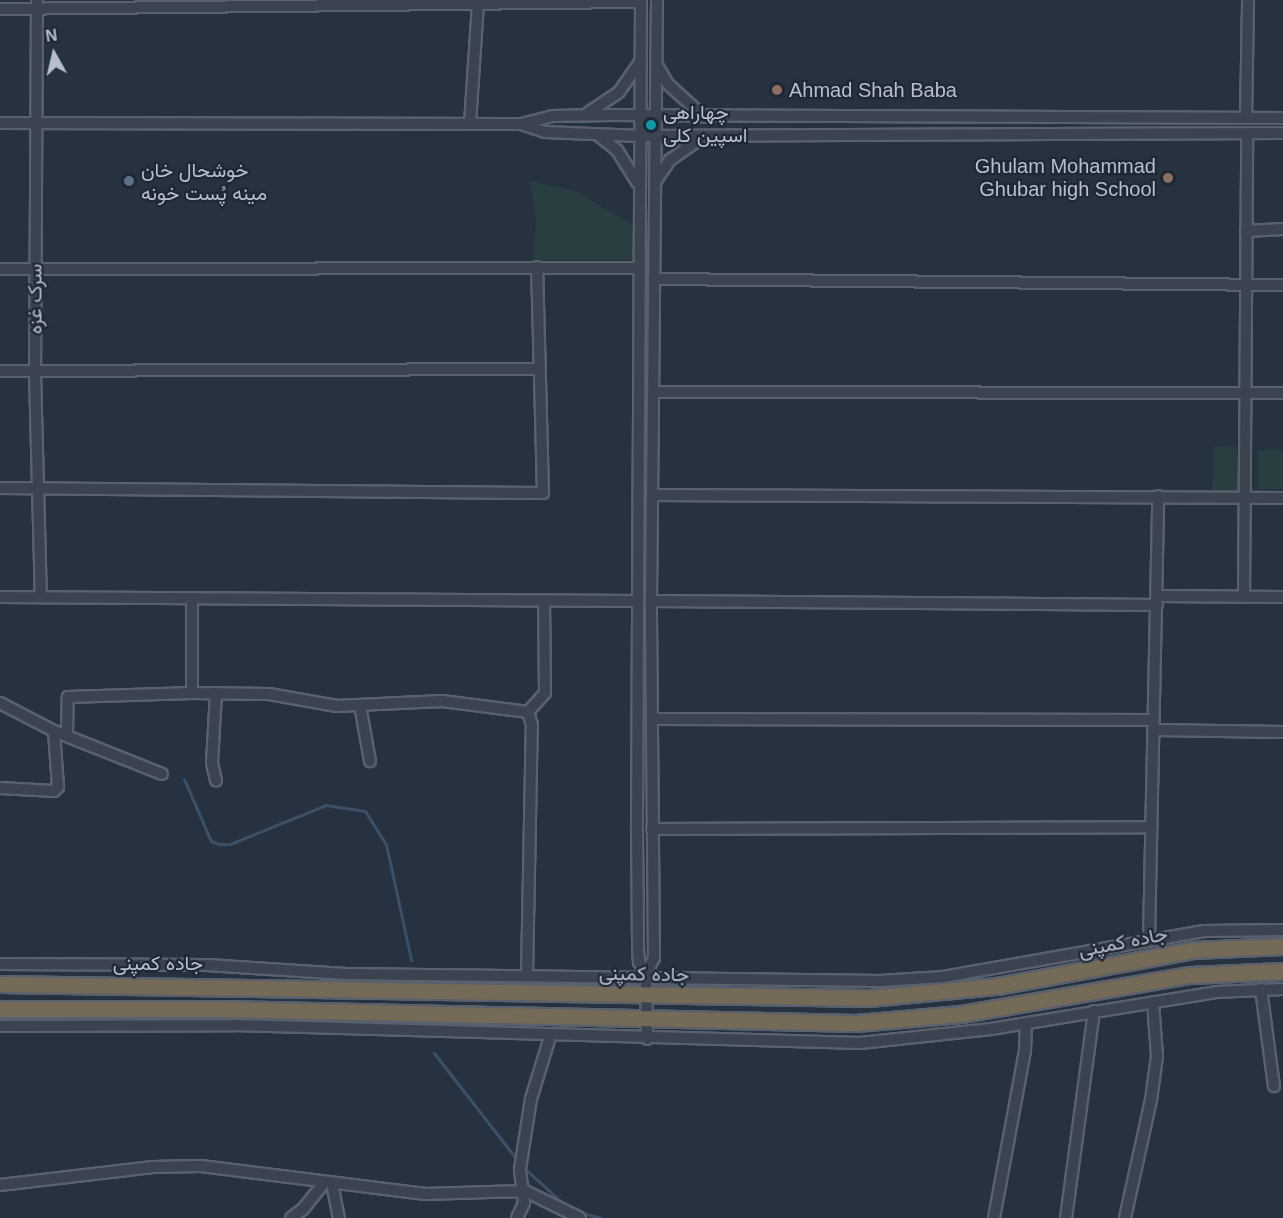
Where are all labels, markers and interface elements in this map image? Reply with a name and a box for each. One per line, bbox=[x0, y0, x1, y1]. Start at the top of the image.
north arrow bbox=[24, 24, 84, 84]
text: N bbox=[45, 26, 58, 45]
place label: Ahmad Shah Baba bbox=[789, 78, 957, 102]
marker: Ahmad Shah Baba bbox=[770, 83, 784, 97]
place label: چهاراهی اسپین کلی bbox=[663, 101, 747, 148]
marker: چهاراهی اسپین کلی bbox=[644, 118, 658, 132]
place label: Ghulam Mohammad Ghubar high School bbox=[975, 154, 1156, 201]
place label: خوشحال خان مینه پُست خونه bbox=[141, 158, 267, 205]
marker: Ghulam Mohammad Ghubar high School bbox=[1161, 171, 1175, 185]
marker: خوشحال خان مینه پُست خونه bbox=[122, 174, 136, 188]
street label: سرک غزه bbox=[23, 264, 47, 334]
street label: جاده کمپنی bbox=[1076, 922, 1170, 962]
street label: جاده کمپنی bbox=[113, 951, 203, 975]
street label: جاده کمپنی bbox=[599, 961, 689, 987]

